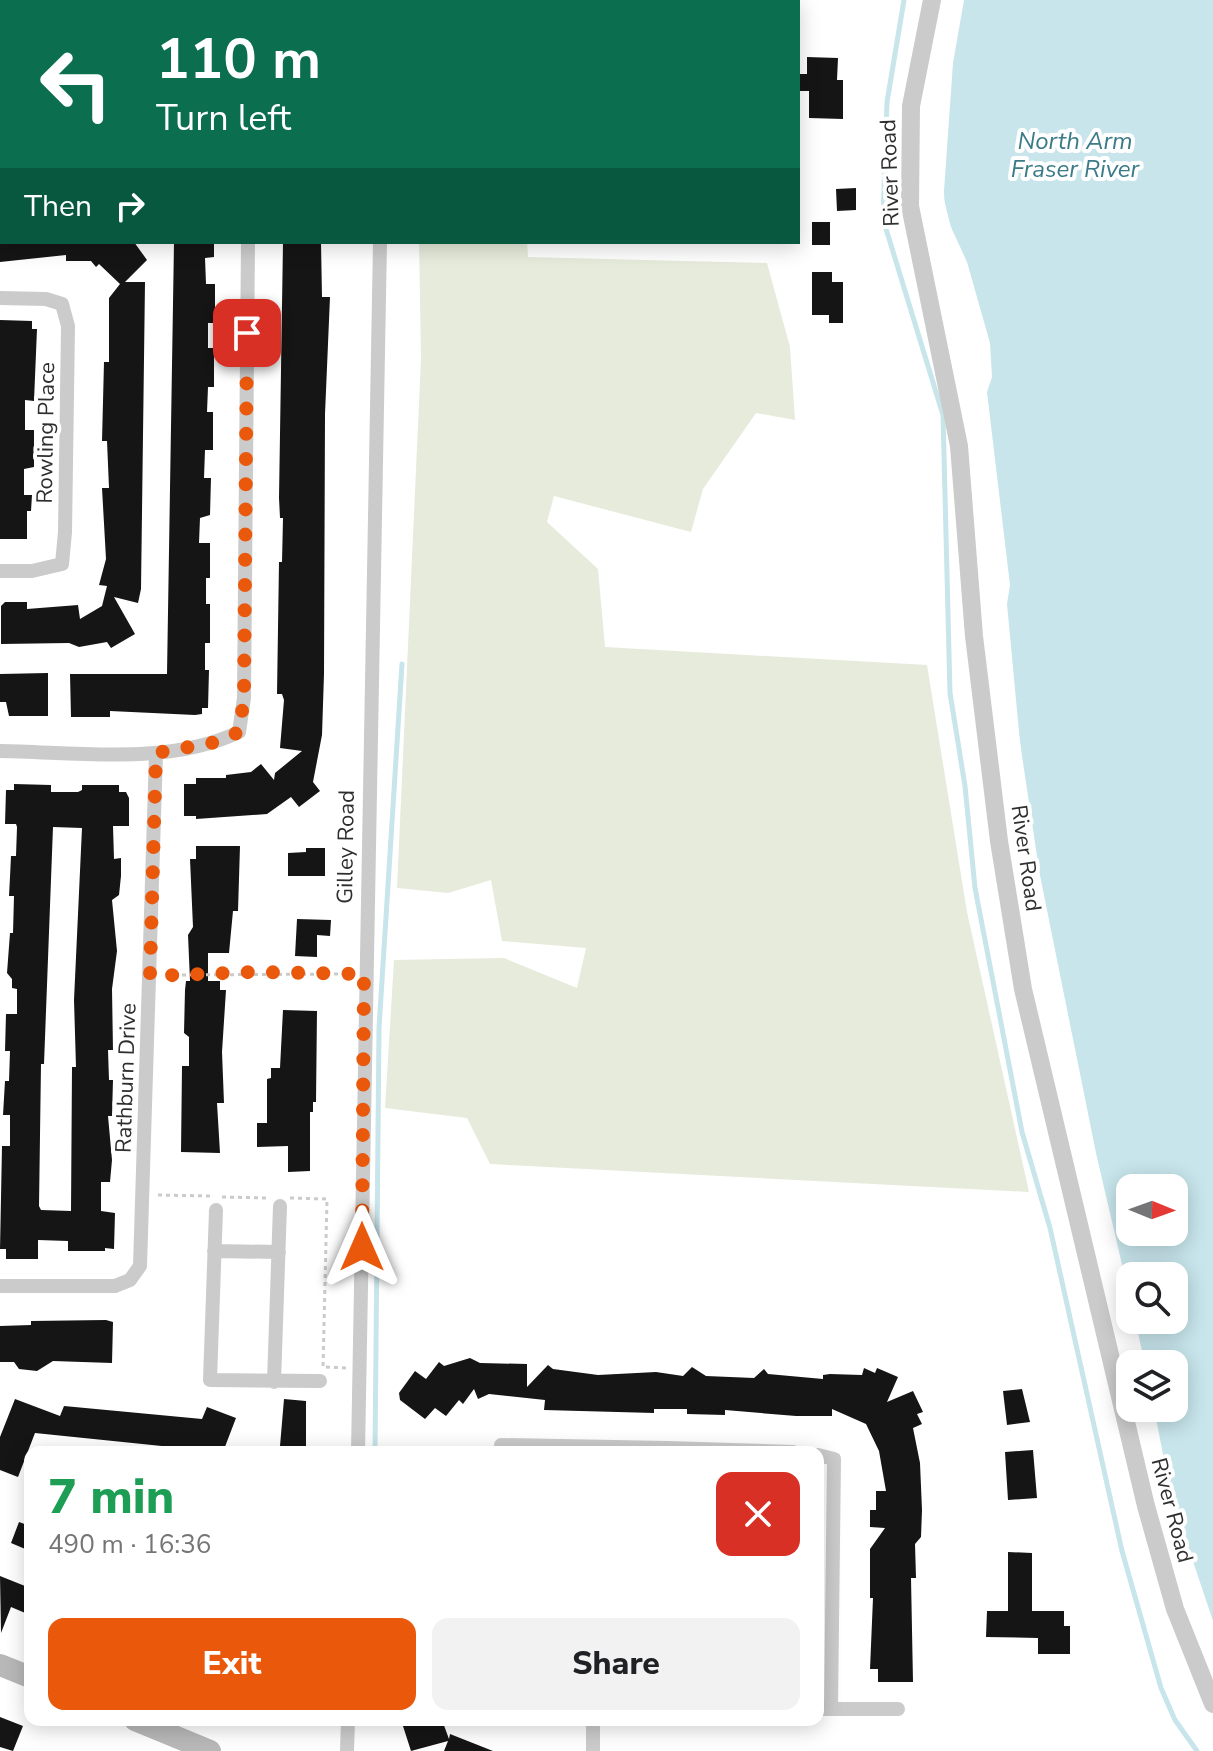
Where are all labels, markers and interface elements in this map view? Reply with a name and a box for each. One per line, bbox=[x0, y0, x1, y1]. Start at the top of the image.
text: 110 m bbox=[156, 21, 321, 98]
icon: left bbox=[24, 32, 128, 136]
text: Turn left bbox=[156, 94, 291, 143]
street label: River Road bbox=[873, 119, 907, 227]
water label: North Arm Fraser River bbox=[1011, 125, 1141, 185]
icon: right bbox=[108, 184, 152, 228]
text: Then bbox=[24, 186, 92, 227]
pin bbox=[213, 299, 281, 367]
icon: arrive bbox=[225, 311, 269, 355]
street label: Rowling Place bbox=[30, 362, 62, 504]
street label: Gilley Road bbox=[330, 790, 362, 904]
street label: River Road bbox=[1004, 803, 1048, 913]
street label: Rathburn Drive bbox=[108, 1003, 144, 1153]
north arrow bbox=[1116, 1174, 1188, 1246]
map controls bbox=[1116, 1174, 1188, 1422]
position arrow bbox=[320, 1205, 404, 1289]
button: search bbox=[1116, 1262, 1188, 1334]
button: layers bbox=[1116, 1350, 1188, 1422]
street label: River Road bbox=[1144, 1454, 1200, 1566]
text: 7 min bbox=[48, 1464, 174, 1530]
button: close bbox=[716, 1472, 800, 1556]
text: 490 m · 16:36 bbox=[48, 1527, 211, 1562]
button: Exit bbox=[48, 1618, 416, 1710]
button: Share bbox=[432, 1618, 800, 1710]

